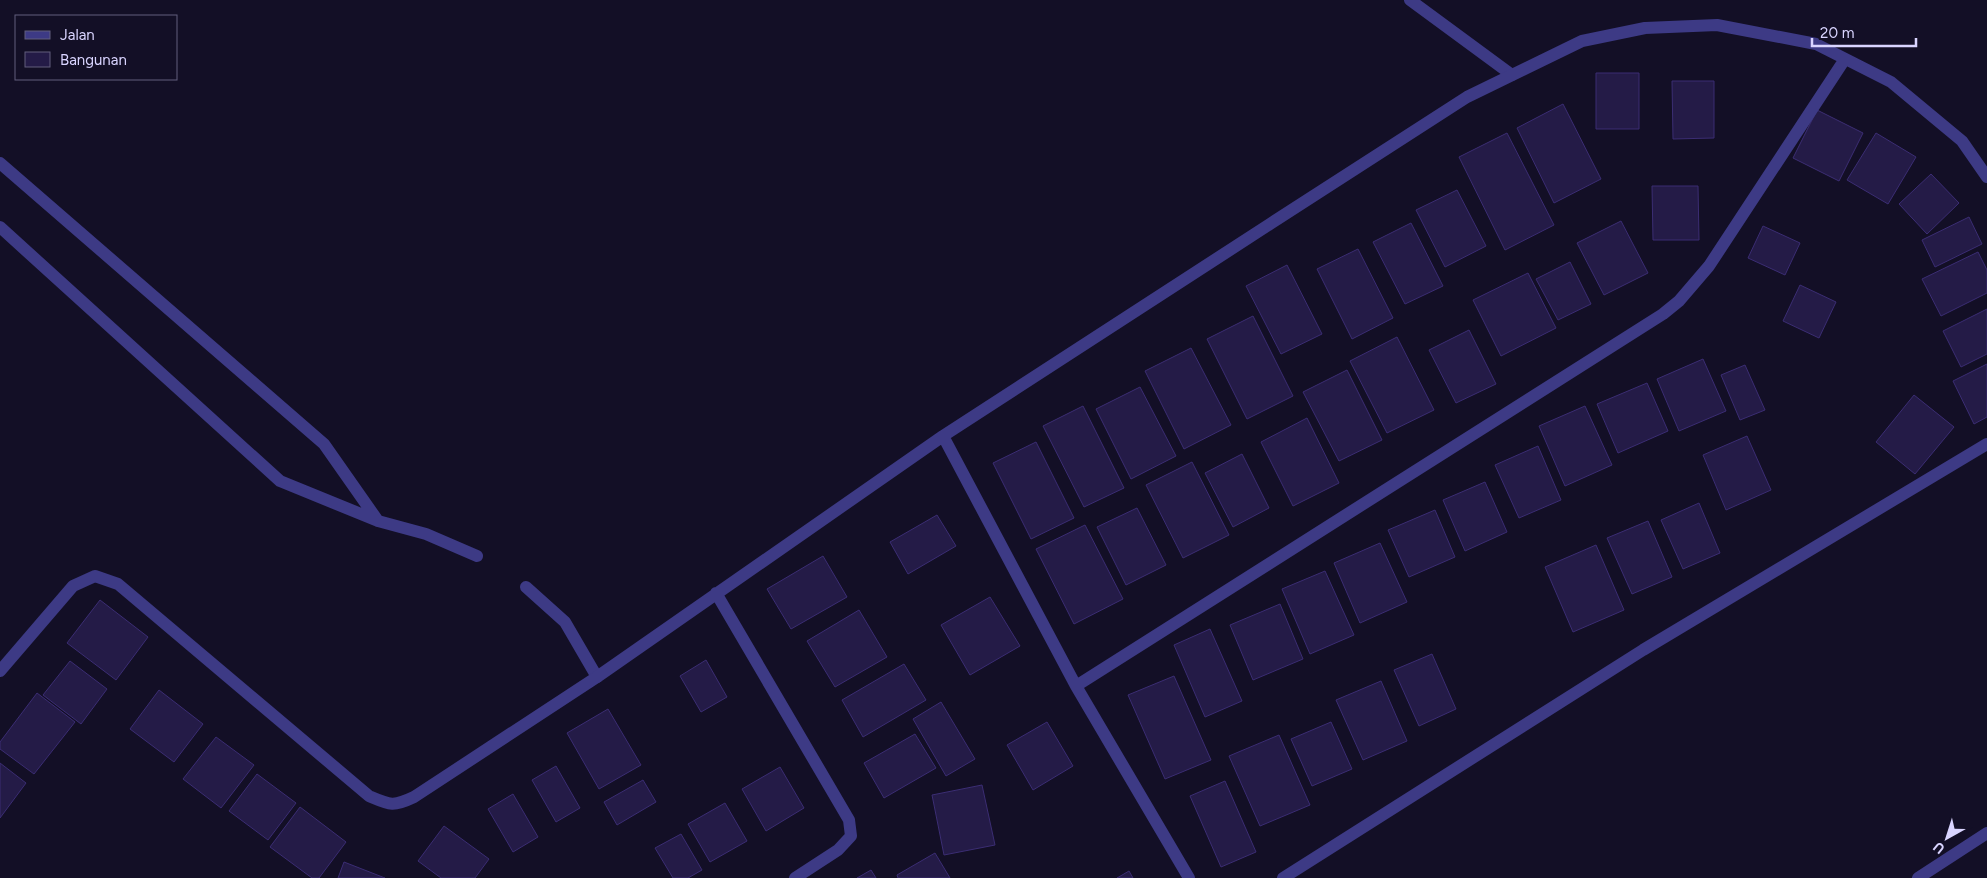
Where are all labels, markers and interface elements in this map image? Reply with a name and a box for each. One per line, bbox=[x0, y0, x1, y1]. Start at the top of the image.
legend bbox=[15, 15, 178, 80]
scale bar bbox=[1812, 15, 1916, 47]
text: 20 m bbox=[1820, 24, 1854, 42]
text: Jalan bbox=[60, 26, 95, 44]
text: Bangunan bbox=[60, 51, 127, 69]
north arrow bbox=[1922, 813, 1972, 863]
text: U bbox=[1930, 838, 1948, 857]

